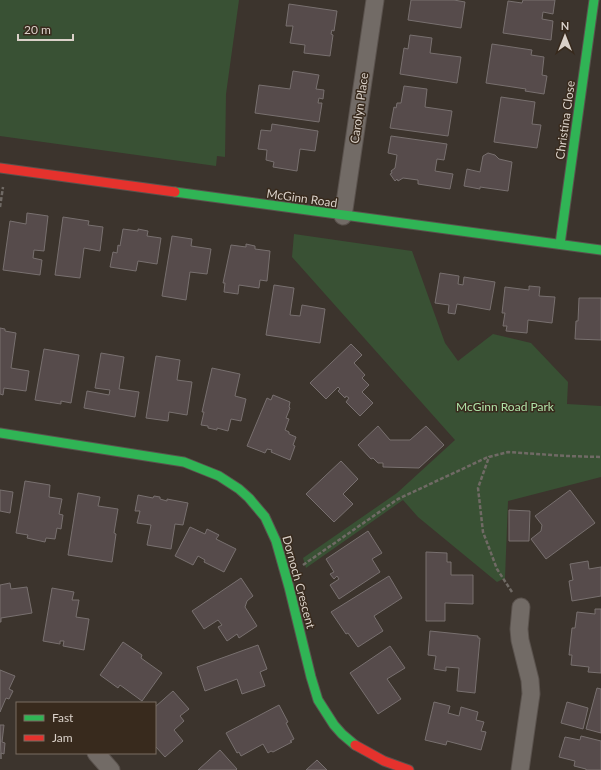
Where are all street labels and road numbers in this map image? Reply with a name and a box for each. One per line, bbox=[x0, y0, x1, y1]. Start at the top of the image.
street label: Carolyn Place bbox=[347, 71, 371, 145]
street label: Christina Close bbox=[552, 80, 578, 160]
street label: McGinn Road bbox=[266, 186, 338, 210]
street label: Dornoch Crescent bbox=[279, 534, 319, 631]

